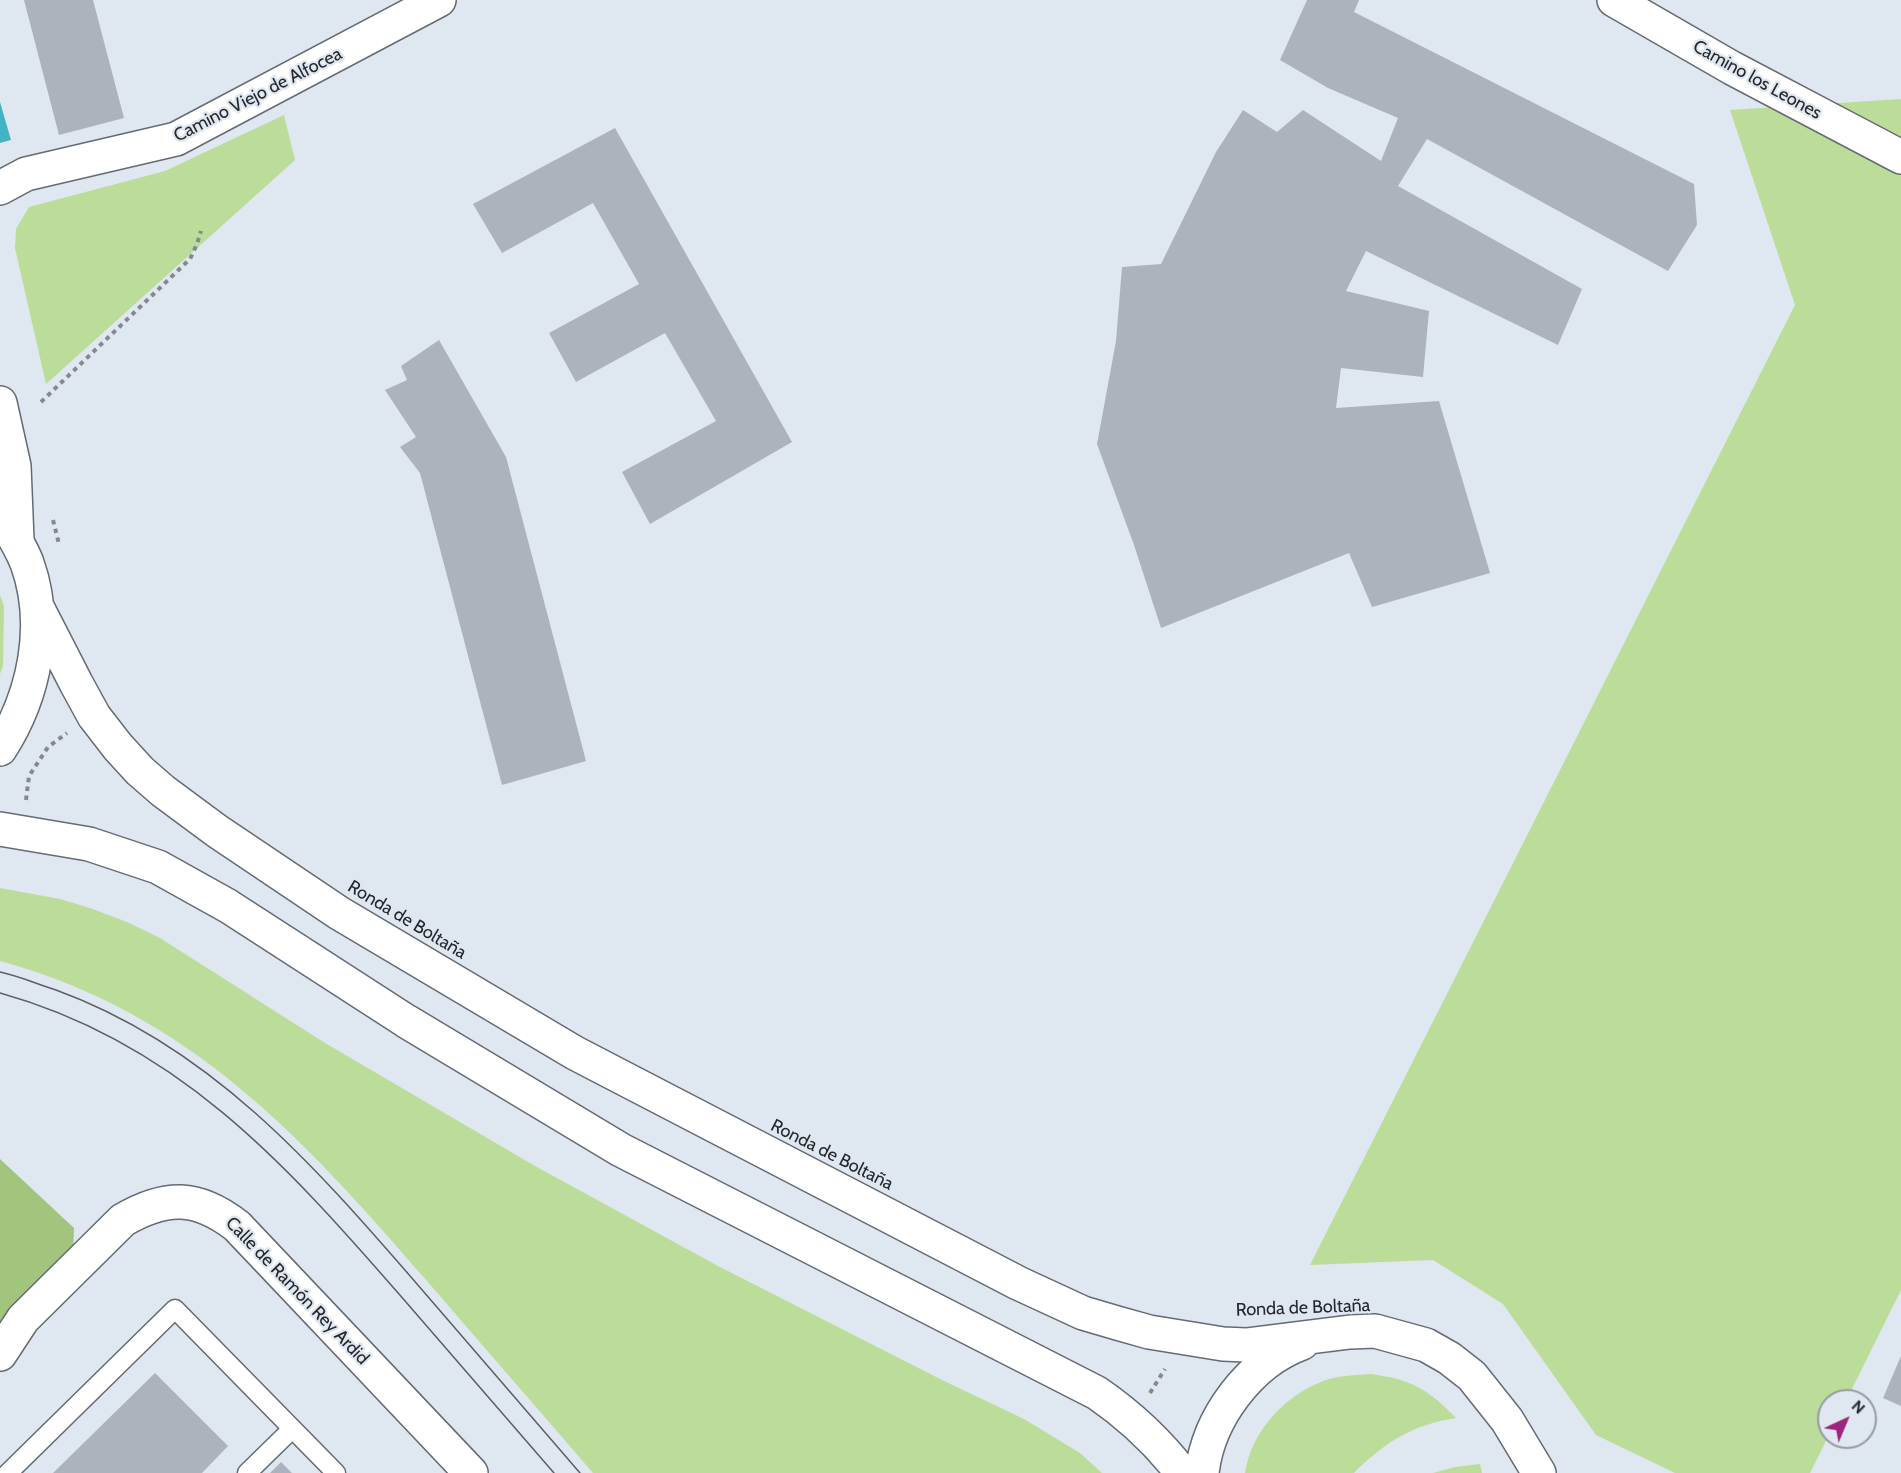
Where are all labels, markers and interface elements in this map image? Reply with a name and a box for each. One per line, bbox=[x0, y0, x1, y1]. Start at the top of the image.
street label: Camino los Leones bbox=[1689, 36, 1825, 124]
street label: Camino Viejo de Alfocea bbox=[170, 43, 346, 147]
street label: Ronda de Boltaña bbox=[344, 876, 470, 964]
street label: Ronda de Boltaña bbox=[767, 1115, 897, 1195]
street label: Calle de Ramón Rey Ardid bbox=[221, 1213, 373, 1369]
street label: Ronda de Boltaña bbox=[1235, 1295, 1371, 1321]
north arrow bbox=[1817, 1389, 1877, 1449]
text: N bbox=[1848, 1396, 1869, 1418]

